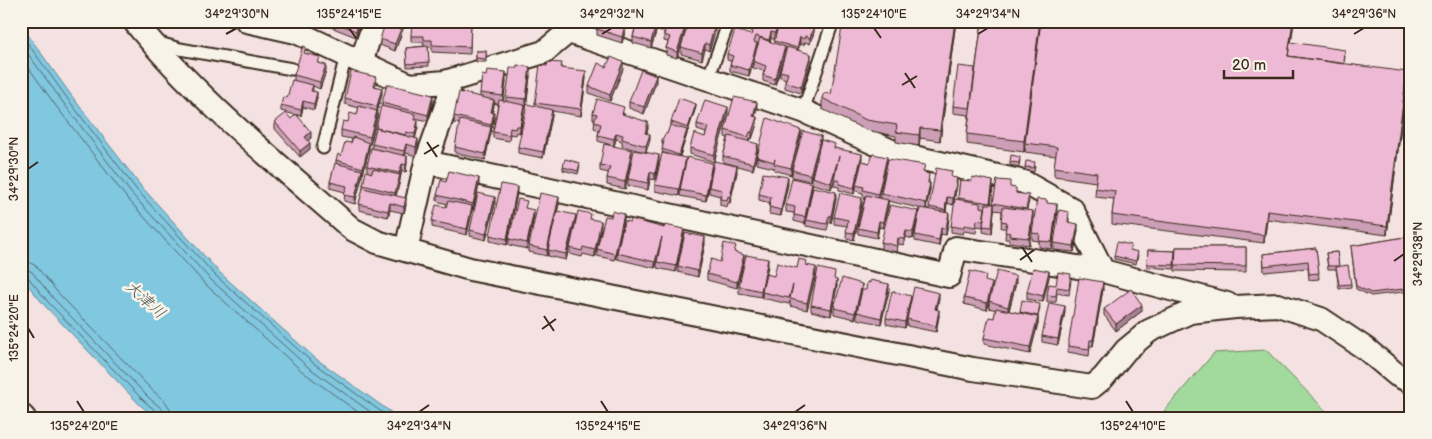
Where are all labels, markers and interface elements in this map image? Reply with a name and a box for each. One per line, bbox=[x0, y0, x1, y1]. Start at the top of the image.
text: 34°29'30"N bbox=[205, 7, 269, 22]
text: 135°24'15"E bbox=[316, 7, 382, 22]
text: 34°29'32"N bbox=[580, 7, 644, 22]
text: 135°24'10"E bbox=[841, 7, 907, 22]
text: 34°29'34"N bbox=[956, 7, 1020, 22]
text: 34°29'36"N bbox=[1332, 7, 1396, 22]
scale bar bbox=[1224, 48, 1293, 80]
text: 20 m bbox=[1232, 56, 1266, 75]
text: 34°29'30"N bbox=[7, 137, 22, 201]
text: 34°29'38"N bbox=[1411, 222, 1426, 286]
water label: 大津川 bbox=[121, 277, 169, 323]
text: 135°24'20"E bbox=[7, 294, 22, 362]
text: 135°24'20"E bbox=[50, 419, 118, 434]
text: 34°29'34"N bbox=[387, 419, 451, 434]
text: 135°24'15"E bbox=[575, 419, 641, 434]
text: 34°29'36"N bbox=[763, 419, 827, 434]
text: 135°24'10"E bbox=[1100, 419, 1166, 434]

